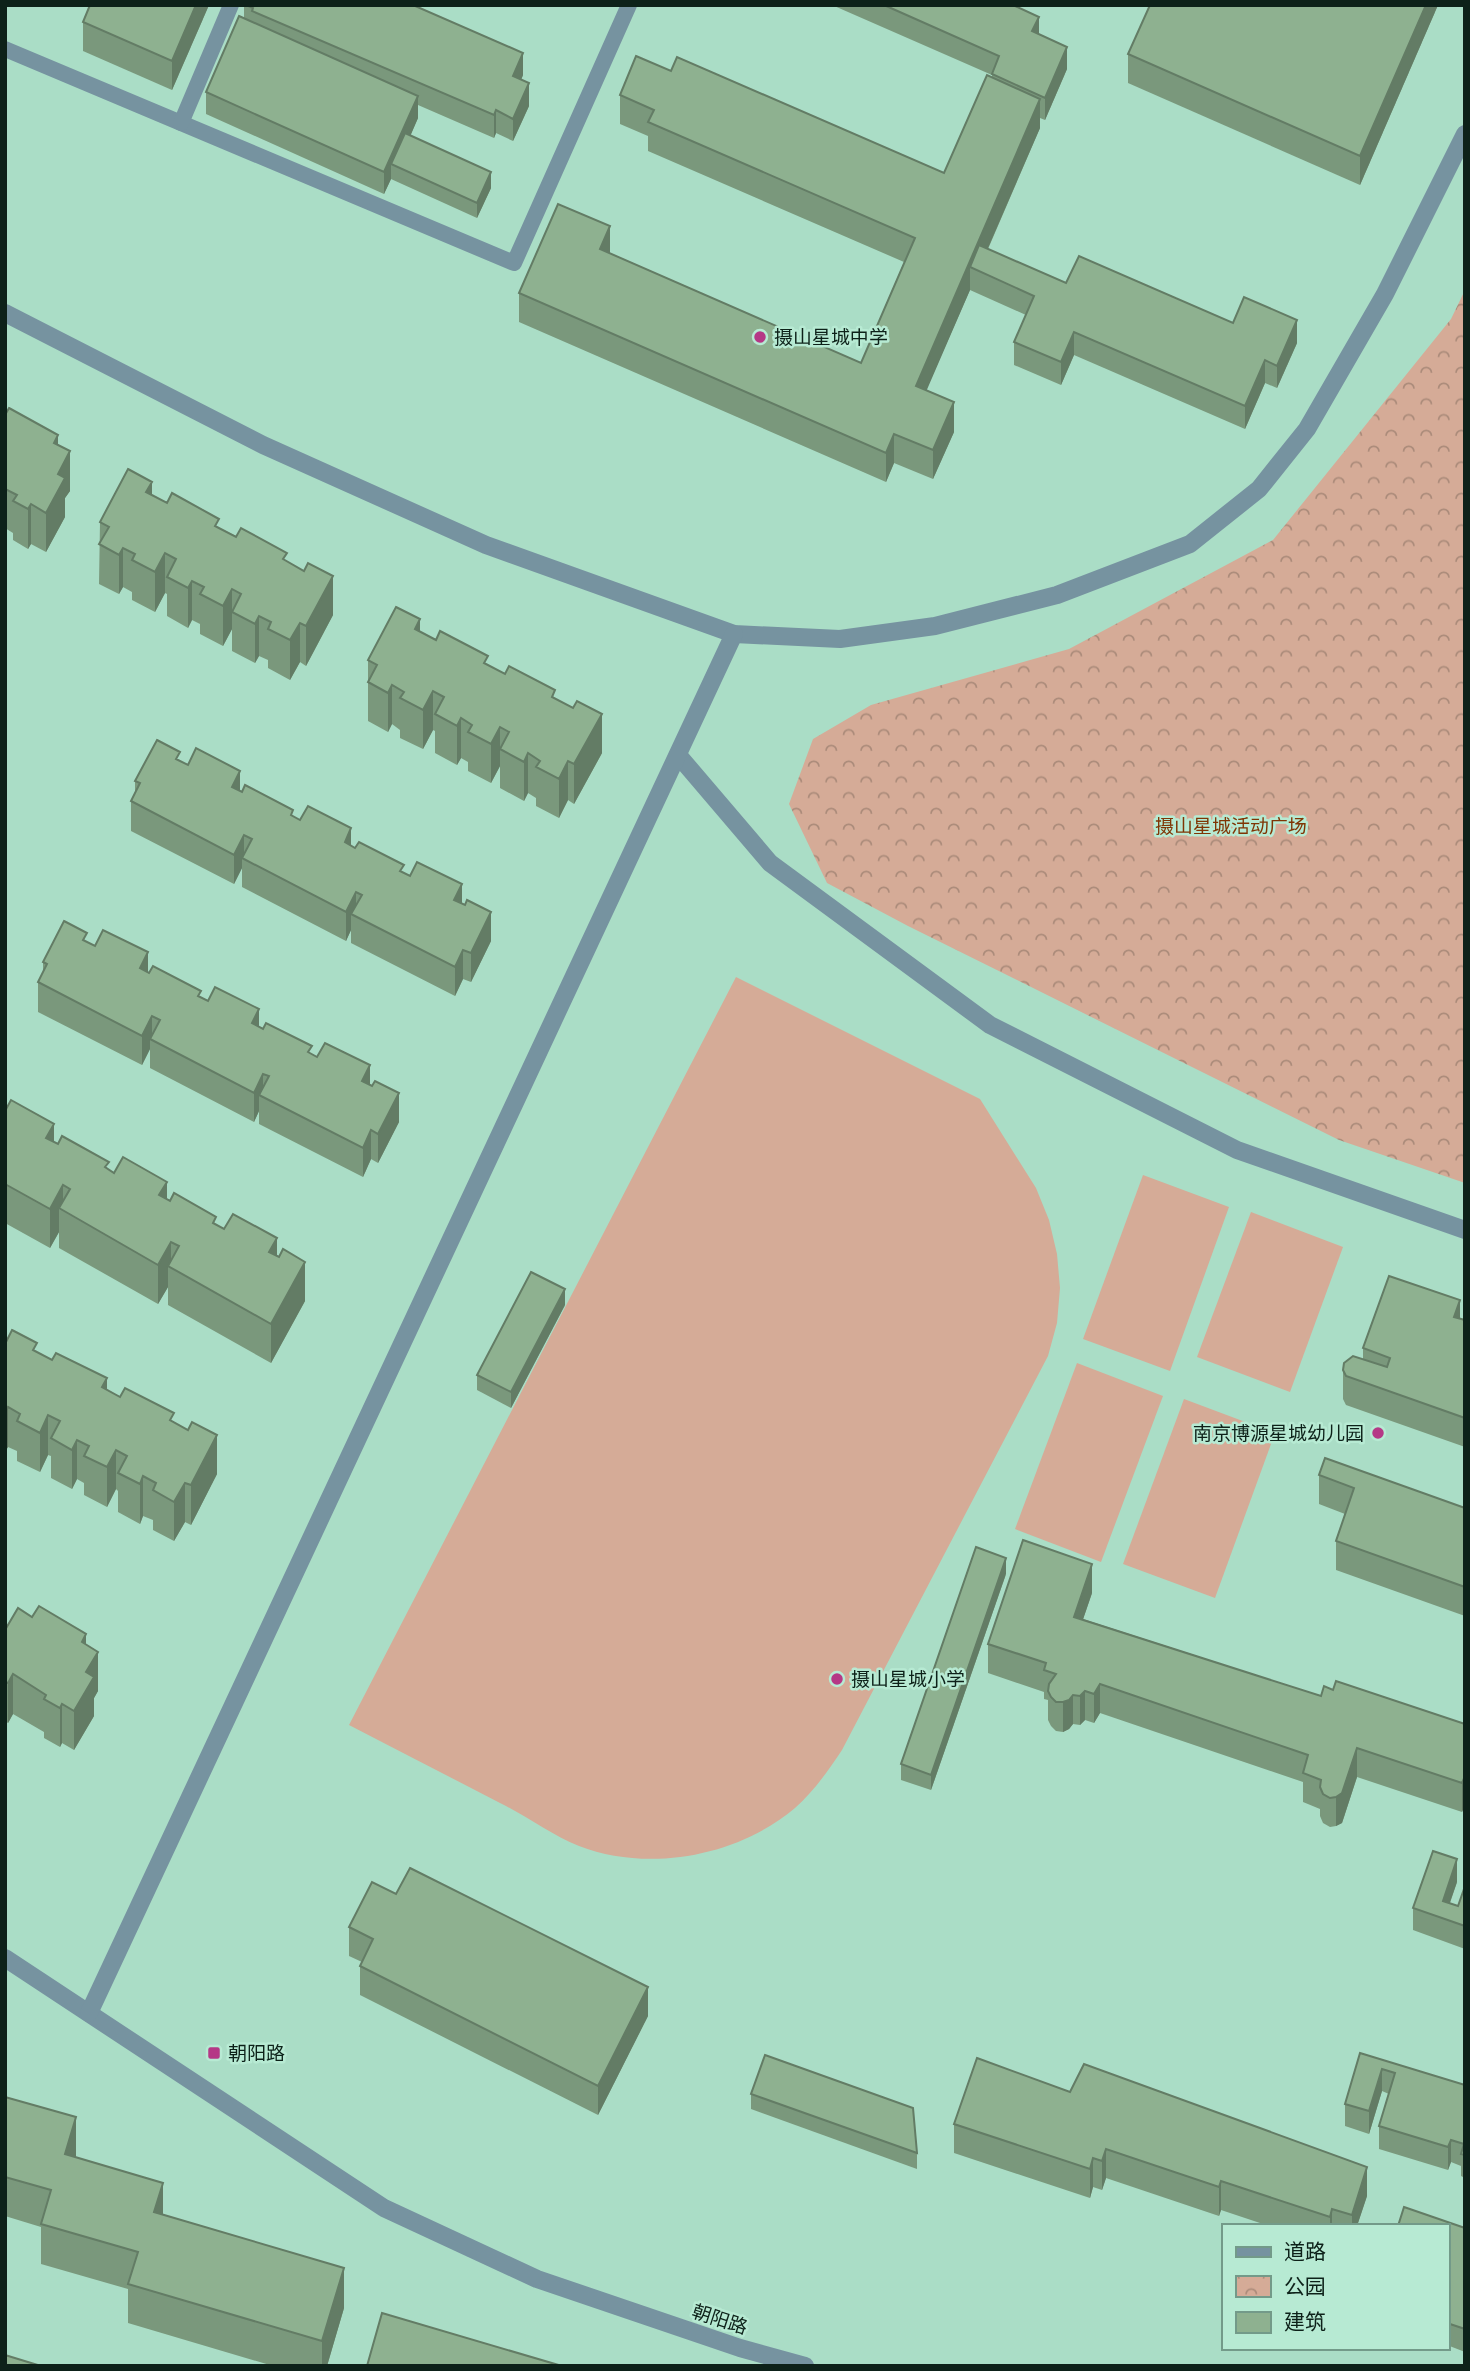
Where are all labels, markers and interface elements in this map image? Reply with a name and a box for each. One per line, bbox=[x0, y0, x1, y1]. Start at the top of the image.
place label: 摄山星城中学 bbox=[774, 327, 888, 348]
marker: 摄山星城中学 bbox=[752, 329, 768, 345]
park label: 摄山星城活动广场 bbox=[1155, 816, 1307, 837]
place label: 南京博源星城幼儿园 bbox=[1193, 1423, 1364, 1444]
marker: 南京博源星城幼儿园 bbox=[1370, 1425, 1386, 1441]
place label: 摄山星城小学 bbox=[851, 1669, 965, 1690]
marker: 摄山星城小学 bbox=[829, 1671, 845, 1687]
place label: 朝阳路 bbox=[228, 2043, 285, 2064]
marker: 朝阳路 bbox=[206, 2045, 222, 2061]
legend bbox=[1222, 2224, 1449, 2350]
text: 道路 bbox=[1284, 2240, 1326, 2263]
text: 公园 bbox=[1284, 2275, 1326, 2298]
street label: 朝阳路 bbox=[689, 2301, 750, 2338]
text: 建筑 bbox=[1284, 2310, 1326, 2333]

